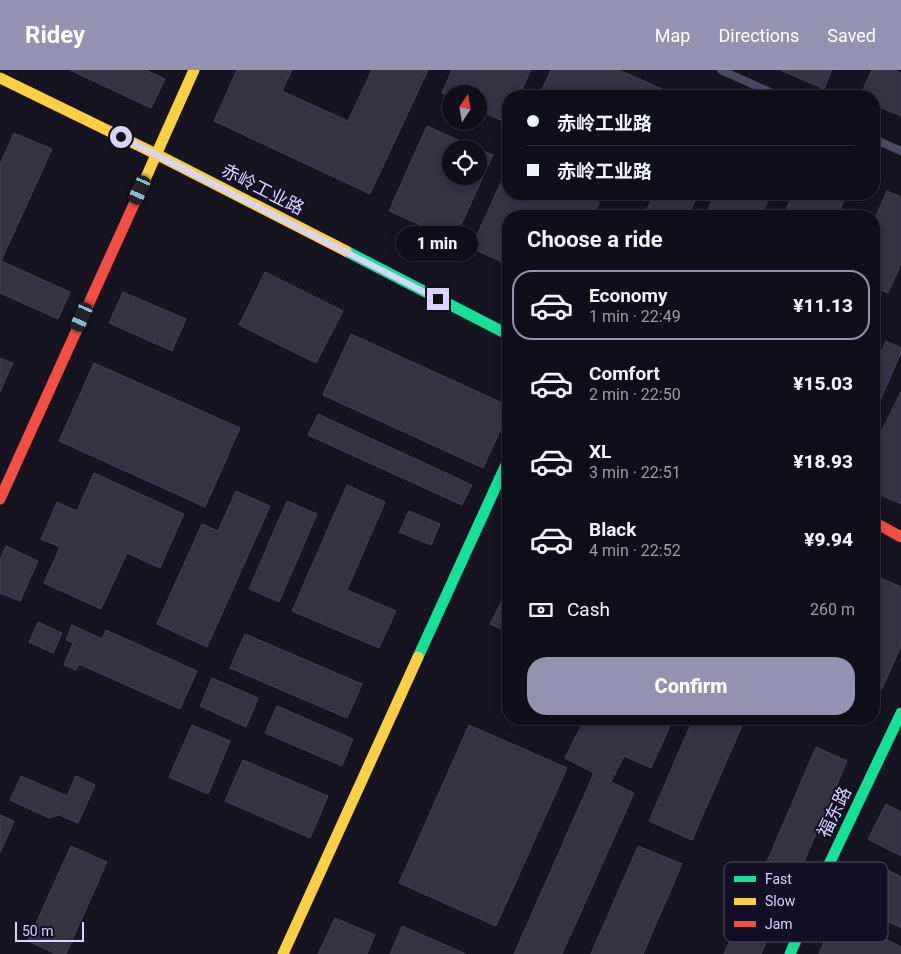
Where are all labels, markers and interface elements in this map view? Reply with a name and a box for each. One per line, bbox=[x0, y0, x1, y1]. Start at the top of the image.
text: Ridey bbox=[25, 21, 85, 49]
text: Map bbox=[655, 25, 690, 46]
text: Directions bbox=[718, 25, 799, 46]
text: Saved bbox=[827, 25, 876, 46]
north arrow bbox=[442, 85, 488, 130]
map controls bbox=[442, 85, 487, 185]
text: 赤岭工业路 bbox=[557, 112, 652, 135]
route start bbox=[110, 126, 132, 148]
button: locate bbox=[442, 140, 487, 185]
street label: 赤岭工业路 bbox=[218, 159, 308, 219]
text: 赤岭工业路 bbox=[557, 160, 652, 183]
car bbox=[127, 173, 152, 207]
callout: 1 min bbox=[397, 226, 479, 262]
text: Choose a ride bbox=[527, 227, 663, 252]
text: 1 min bbox=[417, 234, 457, 253]
icon: car bbox=[529, 283, 574, 328]
text: Economy bbox=[589, 284, 668, 307]
route end bbox=[427, 288, 449, 310]
text: ¥11.13 bbox=[793, 294, 853, 317]
car bbox=[69, 300, 94, 334]
text: 1 min · 22:49 bbox=[589, 307, 681, 326]
icon: car bbox=[529, 361, 574, 406]
text: Comfort bbox=[589, 362, 660, 385]
text: ¥15.03 bbox=[793, 372, 853, 395]
text: 2 min · 22:50 bbox=[589, 385, 681, 404]
icon: car bbox=[529, 439, 574, 484]
text: XL bbox=[589, 440, 611, 463]
text: ¥18.93 bbox=[793, 450, 853, 473]
text: 3 min · 22:51 bbox=[589, 463, 681, 482]
icon: car bbox=[529, 517, 574, 562]
text: Black bbox=[589, 518, 636, 541]
text: ¥9.94 bbox=[804, 528, 853, 551]
text: 4 min · 22:52 bbox=[589, 541, 681, 560]
icon: cash bbox=[527, 596, 555, 624]
text: Cash bbox=[567, 598, 610, 621]
text: 260 m bbox=[810, 600, 855, 619]
button: Confirm bbox=[527, 657, 855, 715]
street label: 福东路 bbox=[813, 783, 855, 841]
legend bbox=[724, 862, 888, 942]
text: Fast bbox=[765, 871, 792, 887]
text: Slow bbox=[765, 893, 796, 909]
text: Jam bbox=[765, 916, 793, 932]
scale bar bbox=[15, 919, 84, 942]
text: 50 m bbox=[22, 923, 54, 939]

